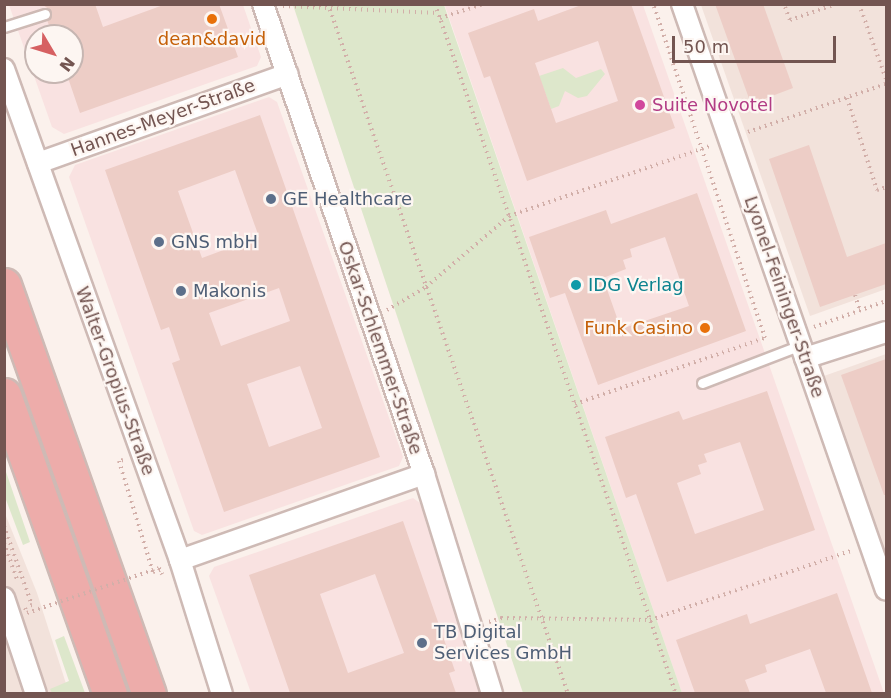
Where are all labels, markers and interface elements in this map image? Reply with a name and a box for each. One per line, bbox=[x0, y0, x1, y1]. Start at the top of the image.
marker: dean&david bbox=[205, 12, 219, 26]
north arrow bbox=[24, 24, 84, 84]
scale bar bbox=[675, 24, 838, 62]
place label: dean&david bbox=[158, 28, 266, 50]
text: 50 m bbox=[683, 36, 729, 57]
text: N bbox=[55, 53, 79, 75]
street label: Hannes-Meyer-Straße bbox=[68, 75, 258, 161]
place label: Suite Novotel bbox=[652, 94, 773, 116]
marker: Suite Novotel bbox=[633, 98, 647, 112]
place label: GE Healthcare bbox=[283, 188, 412, 210]
marker: GE Healthcare bbox=[264, 192, 278, 206]
street label: Lyonel-Feininger-Straße bbox=[739, 193, 829, 401]
place label: GNS mbH bbox=[171, 231, 258, 253]
marker: GNS mbH bbox=[152, 235, 166, 249]
street label: Oskar-Schlemmer-Straße bbox=[333, 238, 427, 458]
place label: IDG Verlag bbox=[588, 274, 684, 296]
marker: IDG Verlag bbox=[569, 278, 583, 292]
place label: Makonis bbox=[193, 280, 266, 302]
street label: Walter-Gropius-Straße bbox=[71, 284, 159, 478]
marker: Makonis bbox=[174, 284, 188, 298]
place label: Funk Casino bbox=[584, 317, 693, 339]
marker: Funk Casino bbox=[698, 321, 712, 335]
place label: TB Digital Services GmbH bbox=[434, 622, 572, 664]
marker: TB Digital Services GmbH bbox=[415, 636, 429, 650]

